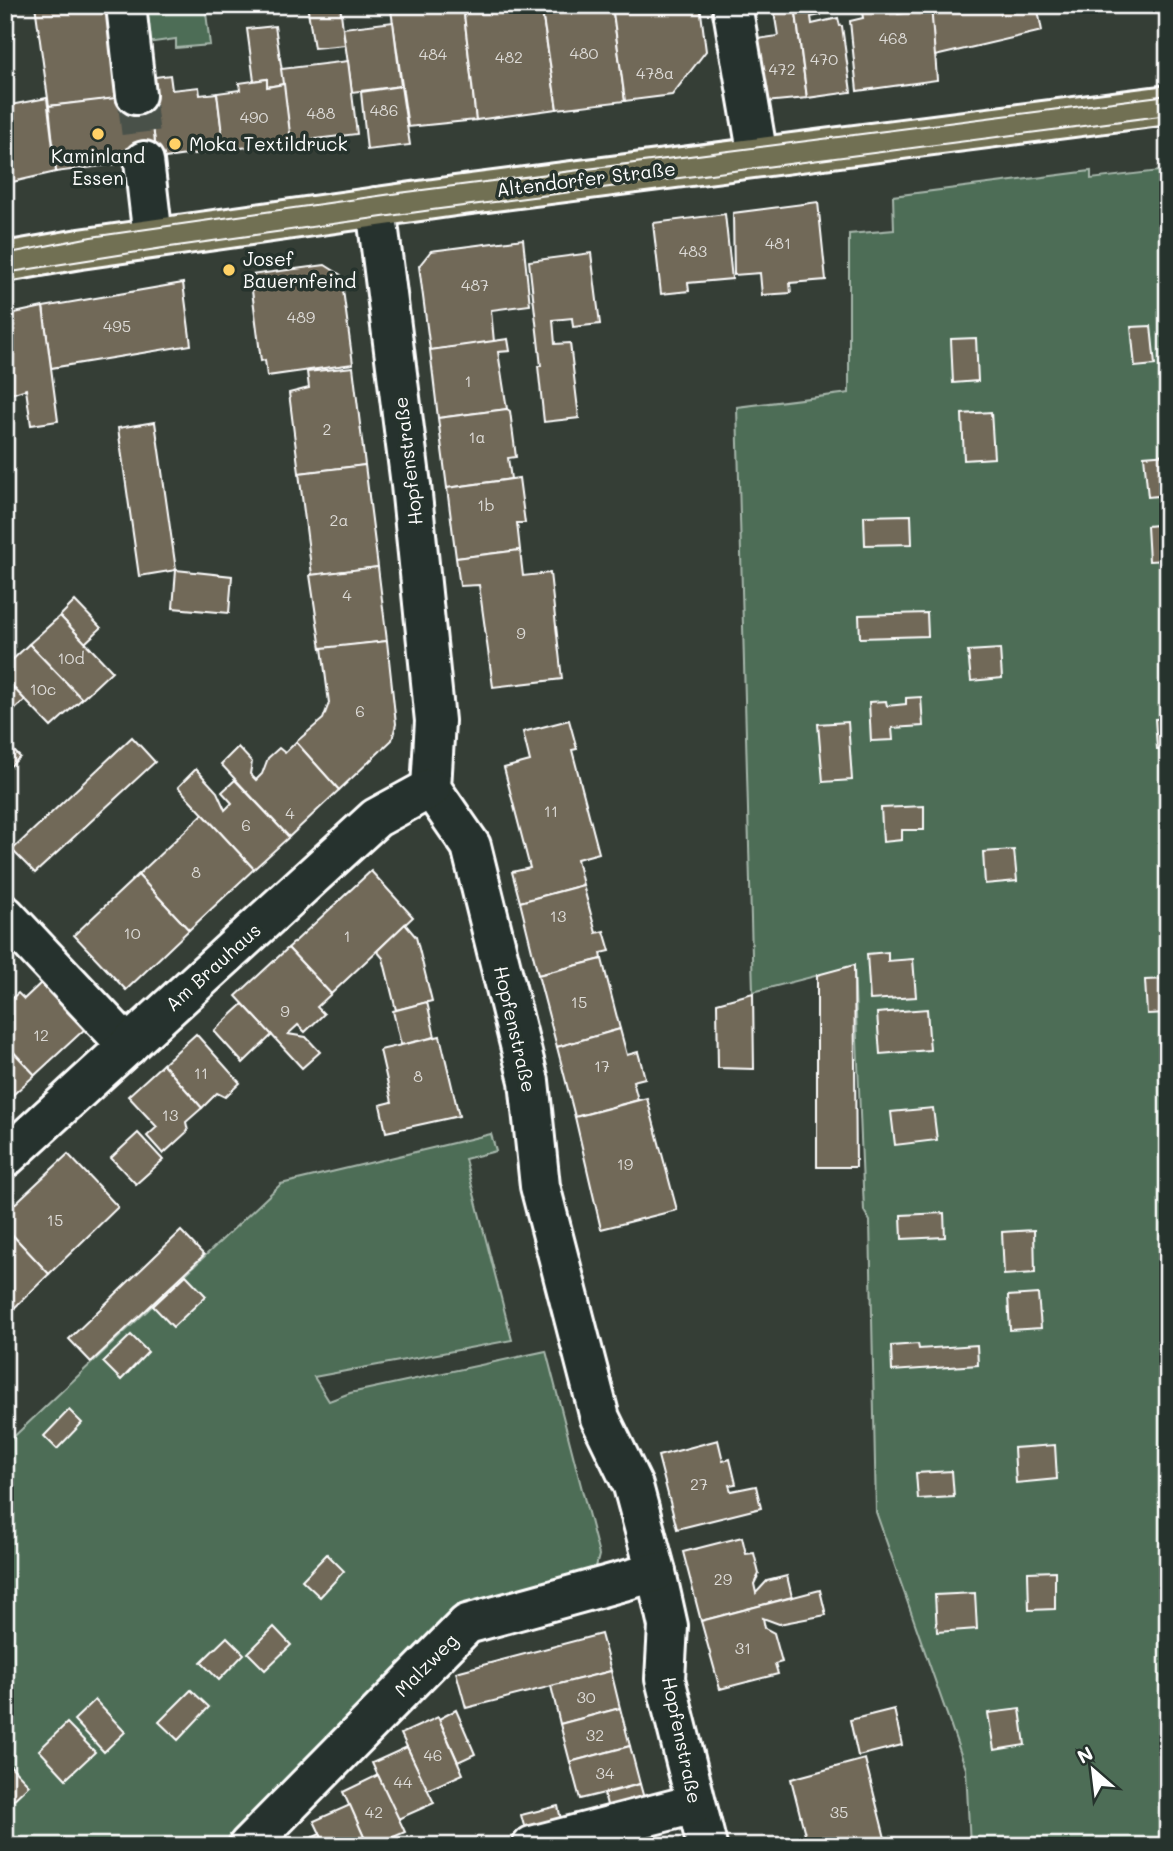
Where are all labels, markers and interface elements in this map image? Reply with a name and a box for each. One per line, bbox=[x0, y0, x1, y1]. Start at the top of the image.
house number: 468 bbox=[879, 27, 908, 48]
house number: 480 bbox=[570, 42, 599, 63]
house number: 484 bbox=[419, 43, 448, 64]
house number: 482 bbox=[495, 46, 523, 67]
house number: 470 bbox=[810, 48, 838, 69]
house number: 472 bbox=[768, 58, 796, 79]
house number: 478a bbox=[636, 62, 674, 83]
house number: 486 bbox=[370, 99, 398, 120]
house number: 488 bbox=[307, 102, 336, 123]
house number: 490 bbox=[240, 106, 268, 127]
marker: Kaminland Essen bbox=[90, 126, 106, 142]
place label: Moka Textildruck bbox=[189, 131, 348, 156]
marker: Moka Textildruck bbox=[167, 136, 183, 152]
place label: Kaminland Essen bbox=[51, 143, 145, 190]
street label: Altendorfer Straße bbox=[495, 155, 677, 202]
house number: 481 bbox=[765, 232, 791, 253]
house number: 483 bbox=[679, 240, 707, 261]
place label: Josef Bauernfeind bbox=[243, 246, 356, 293]
marker: Josef Bauernfeind bbox=[221, 262, 237, 278]
house number: 487 bbox=[461, 274, 489, 295]
house number: 489 bbox=[287, 306, 315, 327]
house number: 495 bbox=[103, 315, 131, 336]
house number: 1 bbox=[464, 370, 472, 391]
street label: Hopfenstraße bbox=[387, 396, 428, 527]
house number: 2 bbox=[323, 418, 331, 439]
house number: 1a bbox=[468, 426, 486, 447]
house number: 1b bbox=[477, 494, 495, 515]
house number: 2a bbox=[330, 509, 348, 530]
house number: 4 bbox=[342, 584, 352, 605]
house number: 9 bbox=[516, 622, 526, 643]
house number: 10d bbox=[57, 647, 85, 668]
house number: 10c bbox=[30, 678, 56, 699]
house number: 6 bbox=[355, 700, 365, 721]
house number: 11 bbox=[544, 800, 558, 821]
house number: 4 bbox=[285, 802, 295, 823]
house number: 6 bbox=[241, 814, 251, 835]
house number: 8 bbox=[191, 861, 201, 882]
house number: 13 bbox=[550, 905, 566, 926]
street label: Am Brauhaus bbox=[160, 917, 266, 1016]
house number: 10 bbox=[123, 922, 141, 943]
house number: 1 bbox=[343, 925, 351, 946]
street label: Hopfenstraße bbox=[489, 963, 542, 1095]
house number: 15 bbox=[571, 991, 587, 1012]
house number: 9 bbox=[280, 1000, 290, 1021]
house number: 12 bbox=[33, 1024, 49, 1045]
house number: 17 bbox=[594, 1055, 610, 1076]
house number: 11 bbox=[194, 1062, 208, 1083]
house number: 8 bbox=[413, 1065, 423, 1086]
house number: 13 bbox=[162, 1104, 178, 1125]
house number: 19 bbox=[617, 1153, 633, 1174]
house number: 15 bbox=[47, 1209, 63, 1230]
house number: 27 bbox=[690, 1473, 708, 1494]
house number: 29 bbox=[714, 1568, 732, 1589]
street label: Malzweg bbox=[389, 1628, 463, 1702]
house number: 31 bbox=[735, 1637, 751, 1658]
street label: Hopfenstraße bbox=[657, 1674, 708, 1806]
house number: 30 bbox=[576, 1686, 596, 1707]
house number: 32 bbox=[586, 1724, 604, 1745]
north arrow bbox=[1058, 1736, 1128, 1806]
text: N bbox=[1073, 1740, 1097, 1769]
house number: 46 bbox=[423, 1744, 443, 1765]
house number: 34 bbox=[596, 1762, 615, 1783]
house number: 44 bbox=[394, 1771, 413, 1792]
house number: 42 bbox=[365, 1801, 383, 1822]
house number: 35 bbox=[830, 1801, 848, 1822]

